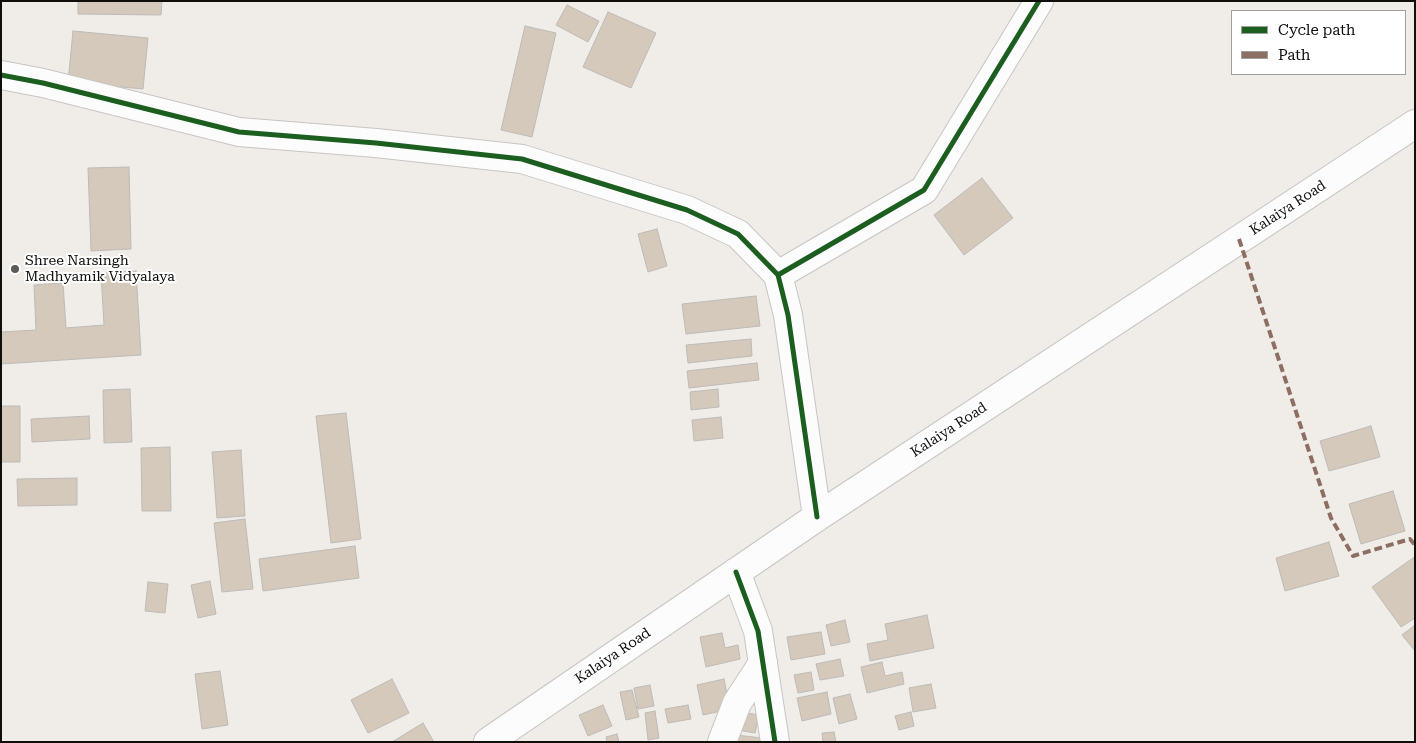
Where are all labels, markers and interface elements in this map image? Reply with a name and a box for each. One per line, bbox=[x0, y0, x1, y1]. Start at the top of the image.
legend bbox=[1231, 10, 1406, 75]
text: Cycle path bbox=[1278, 21, 1355, 39]
text: Path bbox=[1278, 46, 1311, 64]
street label: Kalaiya Road bbox=[1247, 177, 1329, 239]
place label: Shree Narsingh Madhyamik Vidyalaya bbox=[25, 253, 175, 286]
marker: Shree Narsingh Madhyamik Vidyalaya bbox=[9, 263, 21, 275]
street label: Kalaiya Road bbox=[908, 399, 990, 461]
street label: Kalaiya Road bbox=[572, 625, 654, 687]

